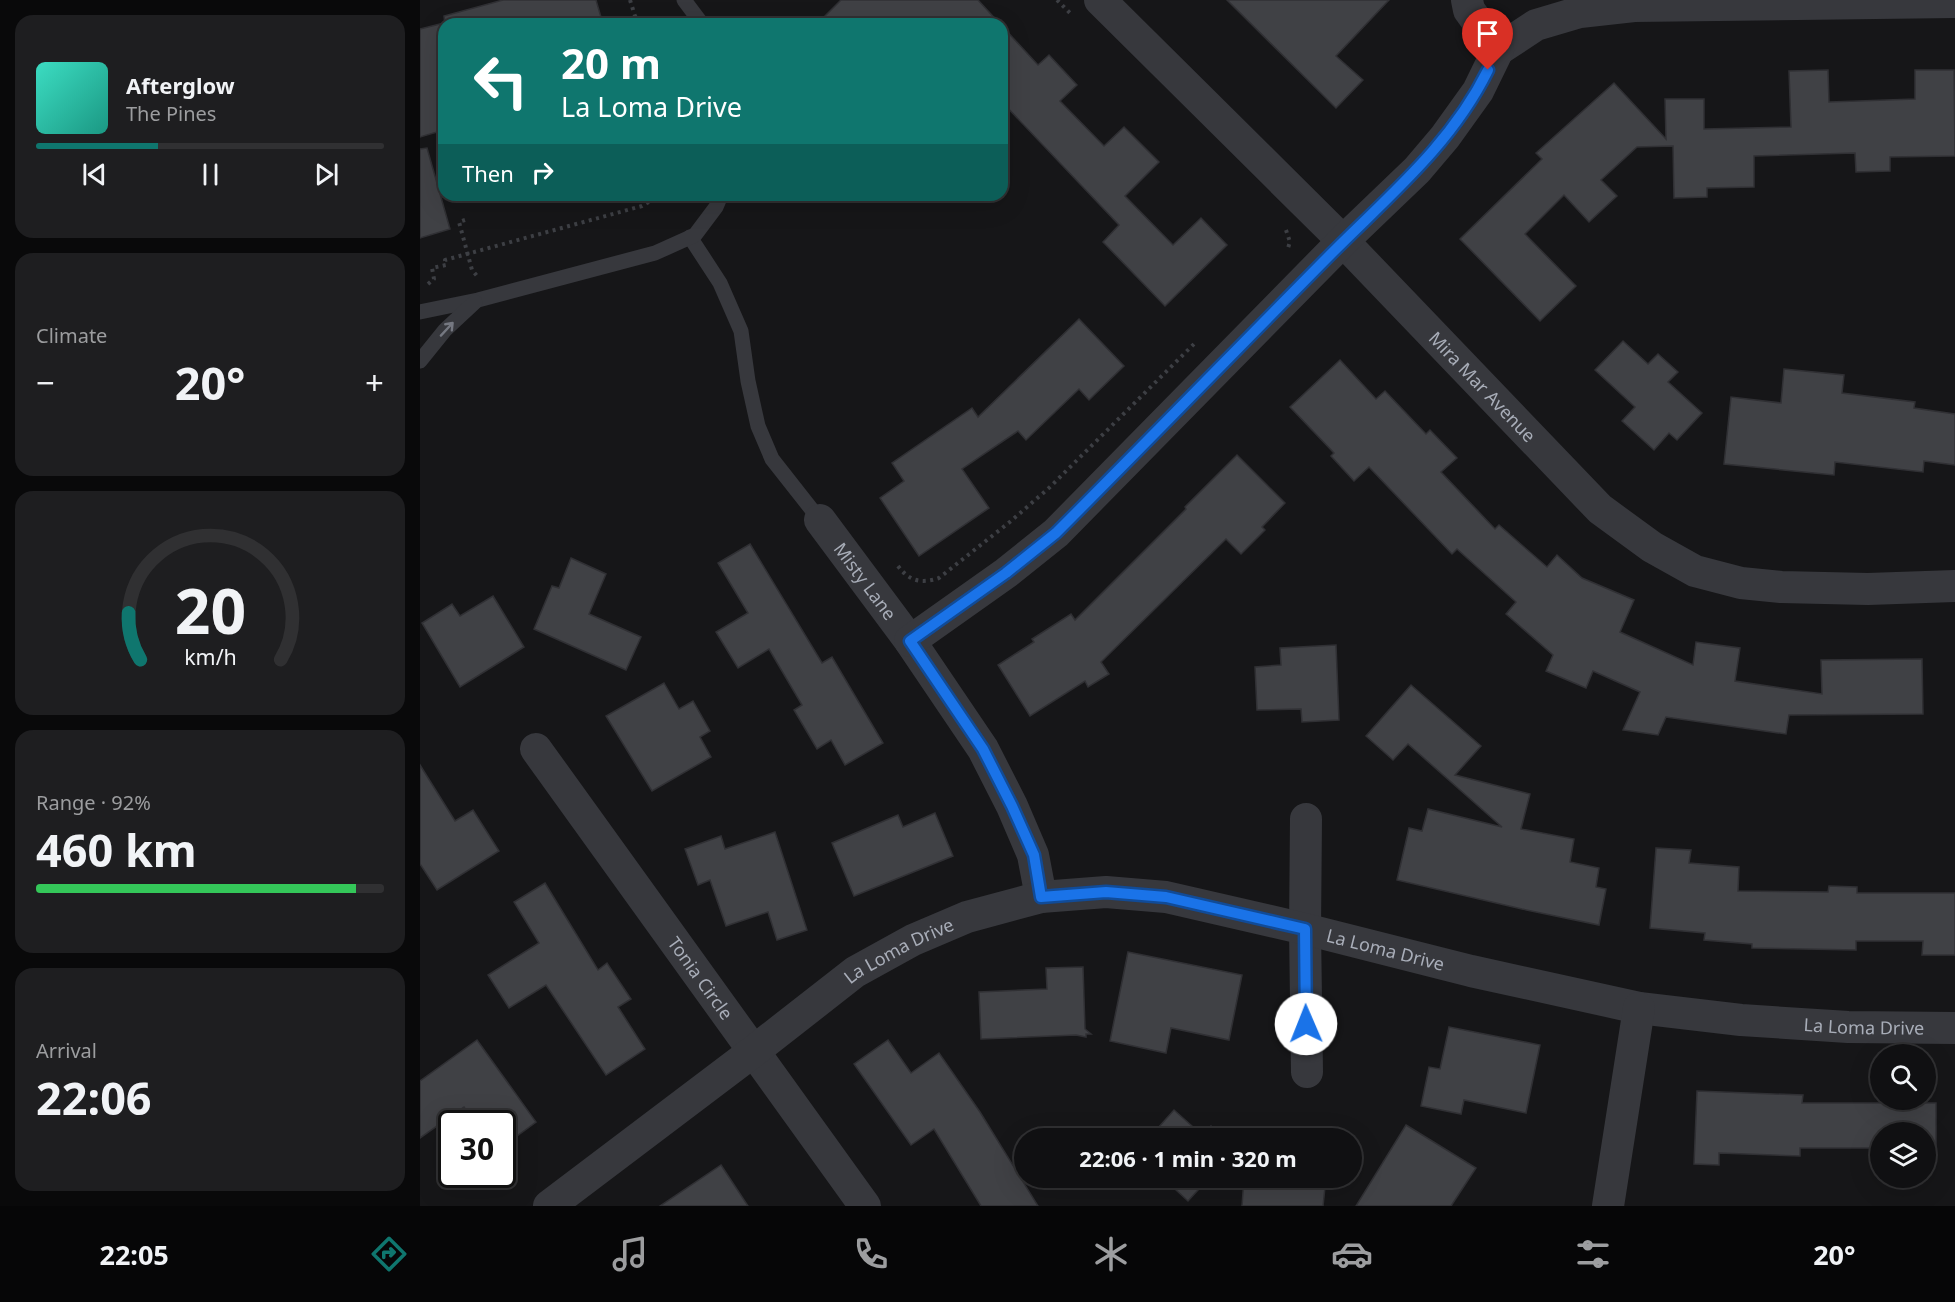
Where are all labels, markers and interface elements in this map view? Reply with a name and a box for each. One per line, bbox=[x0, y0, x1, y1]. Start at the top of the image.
pin bbox=[1462, 8, 1513, 70]
icon: arrive bbox=[1471, 17, 1504, 50]
text: 20 m bbox=[561, 34, 661, 91]
icon: left bbox=[462, 42, 540, 120]
text: Afterglow bbox=[126, 70, 235, 100]
text: La Loma Drive bbox=[561, 88, 742, 125]
text: The Pines bbox=[126, 100, 216, 127]
icon: right bbox=[526, 156, 559, 189]
icon: previous bbox=[78, 158, 111, 191]
icon: pause bbox=[194, 158, 227, 191]
icon: next bbox=[310, 158, 343, 191]
text: Then bbox=[462, 158, 514, 188]
one-way arrow bbox=[440, 321, 454, 336]
text: Climate bbox=[36, 322, 107, 349]
street label: Mira Mar Avenue bbox=[1424, 326, 1541, 447]
text: 20° bbox=[175, 352, 245, 413]
text: − bbox=[36, 360, 55, 405]
text: + bbox=[365, 360, 384, 405]
street label: Misty Lane bbox=[829, 537, 902, 625]
text: 20 bbox=[174, 567, 246, 652]
text: km/h bbox=[184, 642, 236, 671]
text: Range · 92% bbox=[36, 789, 151, 816]
text: 460 km bbox=[36, 819, 197, 880]
street label: La Loma Drive bbox=[838, 912, 957, 989]
street label: La Loma Drive bbox=[1324, 923, 1447, 976]
street label: Tonia Circle bbox=[663, 932, 739, 1024]
position arrow bbox=[1274, 992, 1338, 1056]
street label: La Loma Drive bbox=[1803, 1012, 1924, 1040]
text: Arrival bbox=[36, 1037, 97, 1064]
map controls bbox=[1870, 1044, 1936, 1188]
button: search bbox=[1870, 1044, 1936, 1110]
text: 22:06 bbox=[36, 1067, 152, 1128]
speed limit sign: 30 bbox=[438, 1110, 516, 1188]
button: layers bbox=[1870, 1122, 1936, 1188]
text: 22:06 · 1 min · 320 m bbox=[1079, 1143, 1297, 1173]
icon: directions bbox=[368, 1233, 410, 1275]
icon: music bbox=[609, 1233, 651, 1275]
icon: phone bbox=[850, 1233, 892, 1275]
icon: climate bbox=[1090, 1233, 1132, 1275]
icon: car bbox=[1331, 1233, 1373, 1275]
icon: filters bbox=[1572, 1233, 1614, 1275]
text: 22:05 bbox=[99, 1236, 169, 1273]
text: 20° bbox=[1813, 1236, 1856, 1273]

